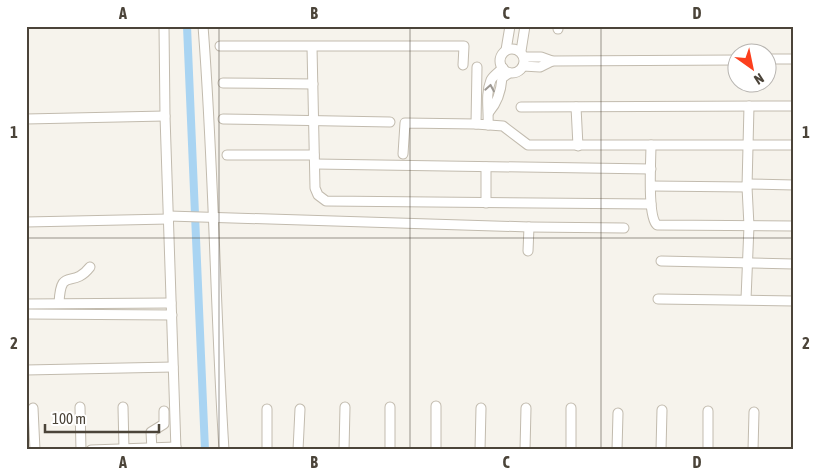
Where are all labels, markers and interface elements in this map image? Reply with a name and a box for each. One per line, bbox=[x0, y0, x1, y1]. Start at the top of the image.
text: A bbox=[118, 4, 127, 22]
text: B bbox=[310, 4, 318, 22]
text: C bbox=[502, 4, 510, 22]
text: D bbox=[693, 4, 702, 22]
north arrow bbox=[728, 42, 778, 92]
text: N bbox=[751, 70, 767, 88]
one-way arrow bbox=[484, 84, 494, 92]
text: 1 bbox=[10, 123, 18, 141]
text: 1 bbox=[802, 123, 810, 141]
text: 2 bbox=[10, 334, 18, 352]
text: 2 bbox=[802, 334, 810, 352]
scale bar bbox=[45, 401, 159, 433]
text: 100 m bbox=[52, 410, 86, 427]
text: A bbox=[118, 453, 127, 471]
text: B bbox=[310, 453, 318, 471]
text: C bbox=[502, 453, 510, 471]
text: D bbox=[693, 453, 702, 471]

